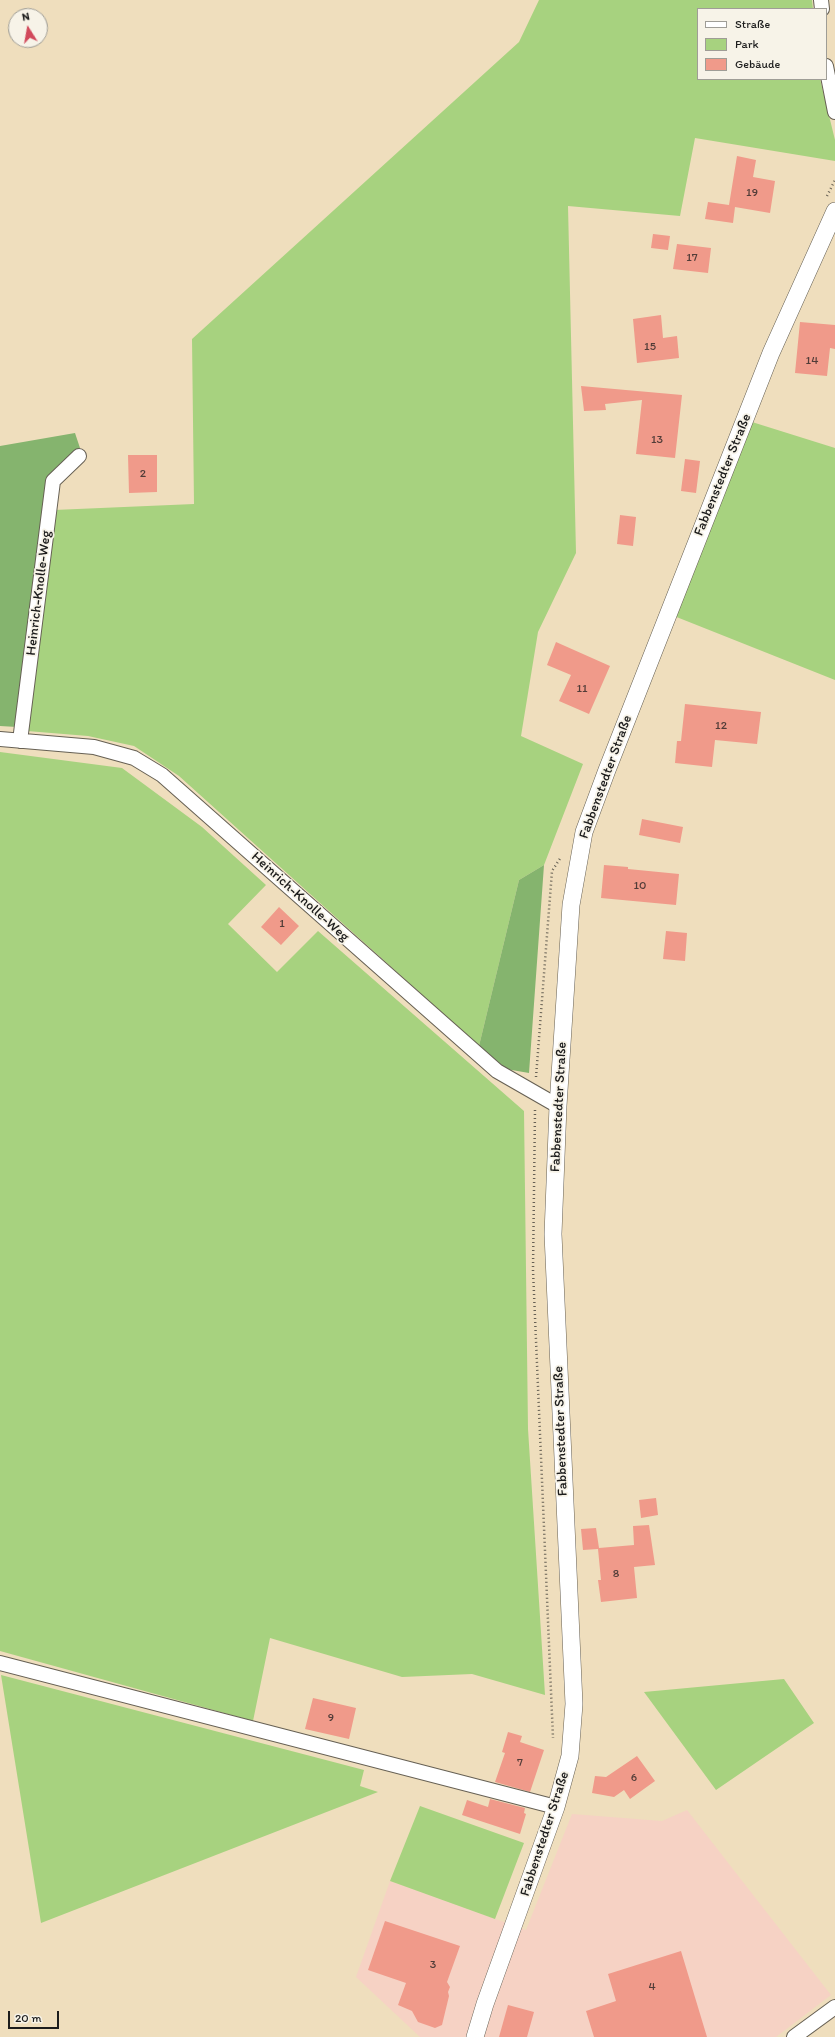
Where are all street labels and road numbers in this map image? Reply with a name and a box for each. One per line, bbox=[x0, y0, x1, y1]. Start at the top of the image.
street label: Fabbenstedter Straße bbox=[691, 411, 755, 539]
street label: Heinrich-Knolle-Weg bbox=[23, 529, 55, 657]
street label: Fabbenstedter Straße bbox=[576, 713, 636, 841]
street label: Heinrich-Knolle-Weg bbox=[248, 849, 352, 945]
street label: Fabbenstedter Straße bbox=[547, 1042, 571, 1172]
street label: Fabbenstedter Straße bbox=[550, 1366, 572, 1496]
street label: Fabbenstedter Straße bbox=[517, 1769, 573, 1899]

